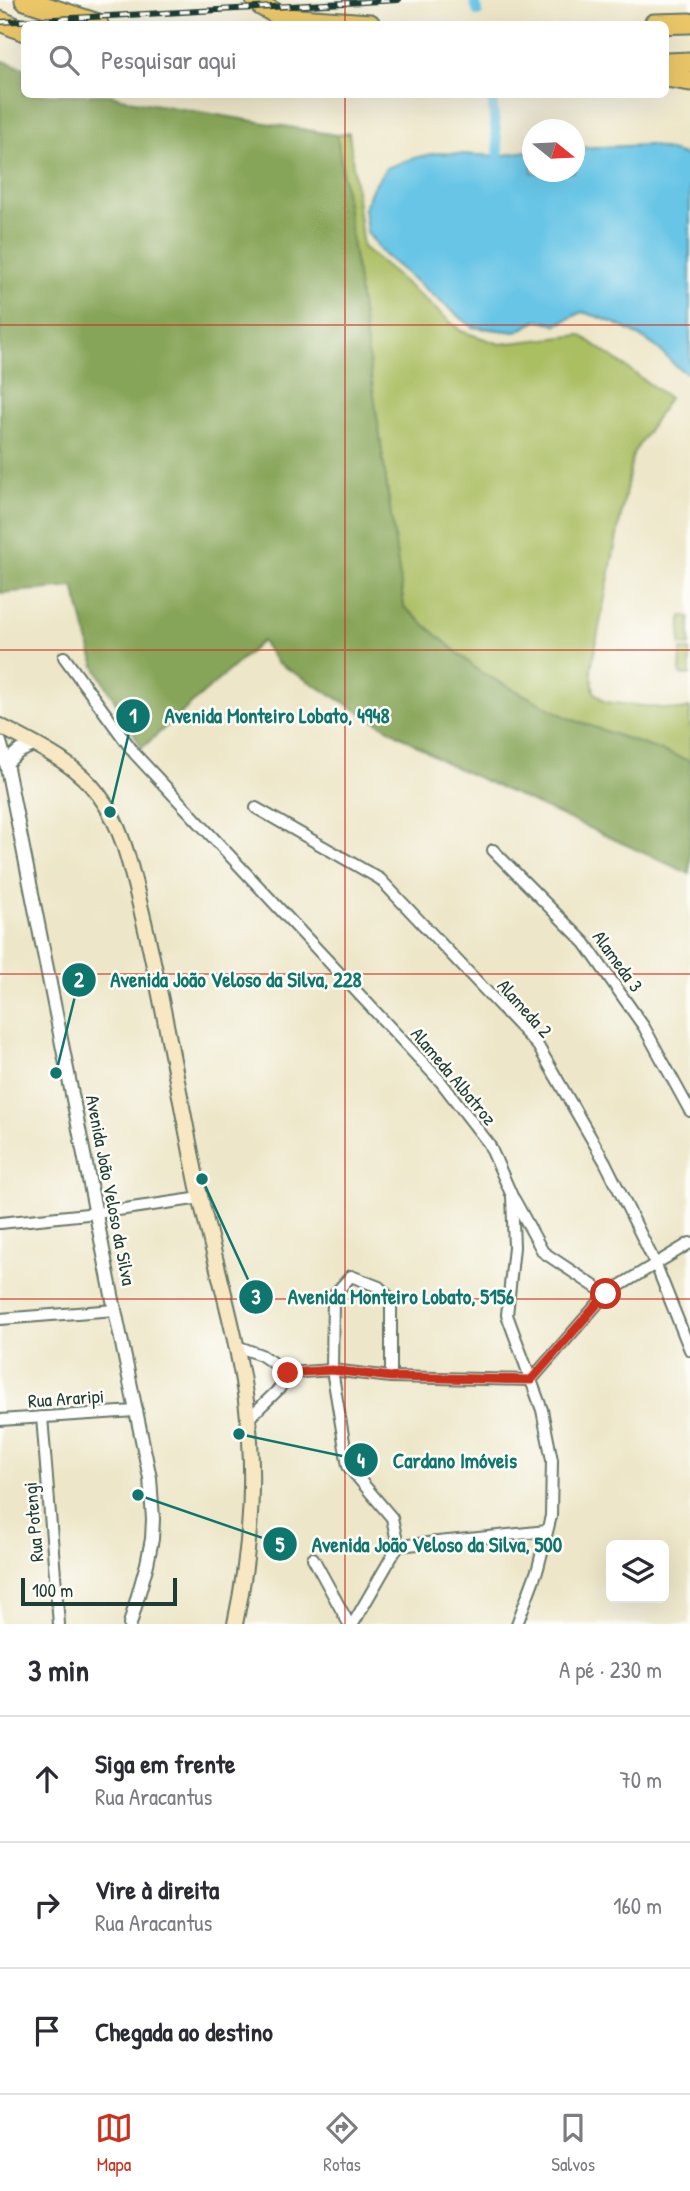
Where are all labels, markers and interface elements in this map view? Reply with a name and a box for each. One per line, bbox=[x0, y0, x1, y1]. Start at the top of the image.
search box bbox=[21, 21, 669, 98]
icon: search bbox=[45, 41, 83, 79]
text: Pesquisar aqui bbox=[101, 42, 237, 77]
north arrow bbox=[522, 119, 585, 182]
callout: Avenida Monteiro Lobato, 4948 bbox=[116, 695, 404, 737]
text: 1 bbox=[129, 701, 137, 730]
text: Avenida Monteiro Lobato, 4948 bbox=[164, 701, 390, 730]
street label: Alameda 3 bbox=[587, 925, 649, 997]
callout: Avenida João Veloso da Silva, 228 bbox=[61, 959, 375, 1001]
text: 2 bbox=[74, 965, 84, 994]
text: Avenida João Veloso da Silva, 228 bbox=[110, 965, 362, 994]
street label: Alameda 2 bbox=[492, 973, 558, 1043]
street label: Alameda Albatroz bbox=[405, 1021, 503, 1131]
street label: Avenida João Veloso da Silva bbox=[80, 1093, 142, 1288]
callout: Avenida Monteiro Lobato, 5156 bbox=[239, 1276, 528, 1318]
route start bbox=[590, 1278, 621, 1309]
text: 3 bbox=[251, 1282, 261, 1311]
text: Avenida Monteiro Lobato, 5156 bbox=[288, 1282, 515, 1311]
route end bbox=[272, 1357, 303, 1388]
street label: Rua Araripi bbox=[27, 1382, 105, 1414]
callout: Cardano Imóveis bbox=[344, 1439, 531, 1481]
text: 4 bbox=[357, 1446, 365, 1475]
text: Cardano Imóveis bbox=[393, 1446, 517, 1475]
street label: Rua Potengi bbox=[17, 1481, 49, 1563]
callout: Avenida João Veloso da Silva, 500 bbox=[263, 1523, 576, 1565]
text: 5 bbox=[276, 1530, 285, 1559]
text: Avenida João Veloso da Silva, 500 bbox=[312, 1530, 563, 1559]
map controls bbox=[606, 1540, 669, 1603]
button: layers bbox=[606, 1540, 669, 1603]
scale bar bbox=[21, 1575, 177, 1607]
text: 100 m bbox=[32, 1577, 73, 1603]
text: 3 min bbox=[28, 1650, 89, 1690]
text: A pé · 230 m bbox=[559, 1654, 662, 1685]
text: Siga em frente bbox=[95, 1746, 235, 1781]
icon: ahead bbox=[28, 1760, 66, 1798]
text: 70 m bbox=[619, 1764, 662, 1795]
text: Rua Aracantus bbox=[95, 1781, 212, 1812]
text: Vire à direita bbox=[95, 1872, 219, 1907]
icon: right bbox=[28, 1886, 66, 1924]
text: 160 m bbox=[613, 1890, 662, 1921]
text: Rua Aracantus bbox=[95, 1907, 212, 1938]
icon: arrive bbox=[28, 2012, 66, 2050]
text: Chegada ao destino bbox=[95, 2014, 273, 2049]
tab: Mapa bbox=[95, 2109, 133, 2177]
tab: Rotas bbox=[323, 2109, 361, 2177]
tab: Salvos bbox=[551, 2109, 595, 2177]

